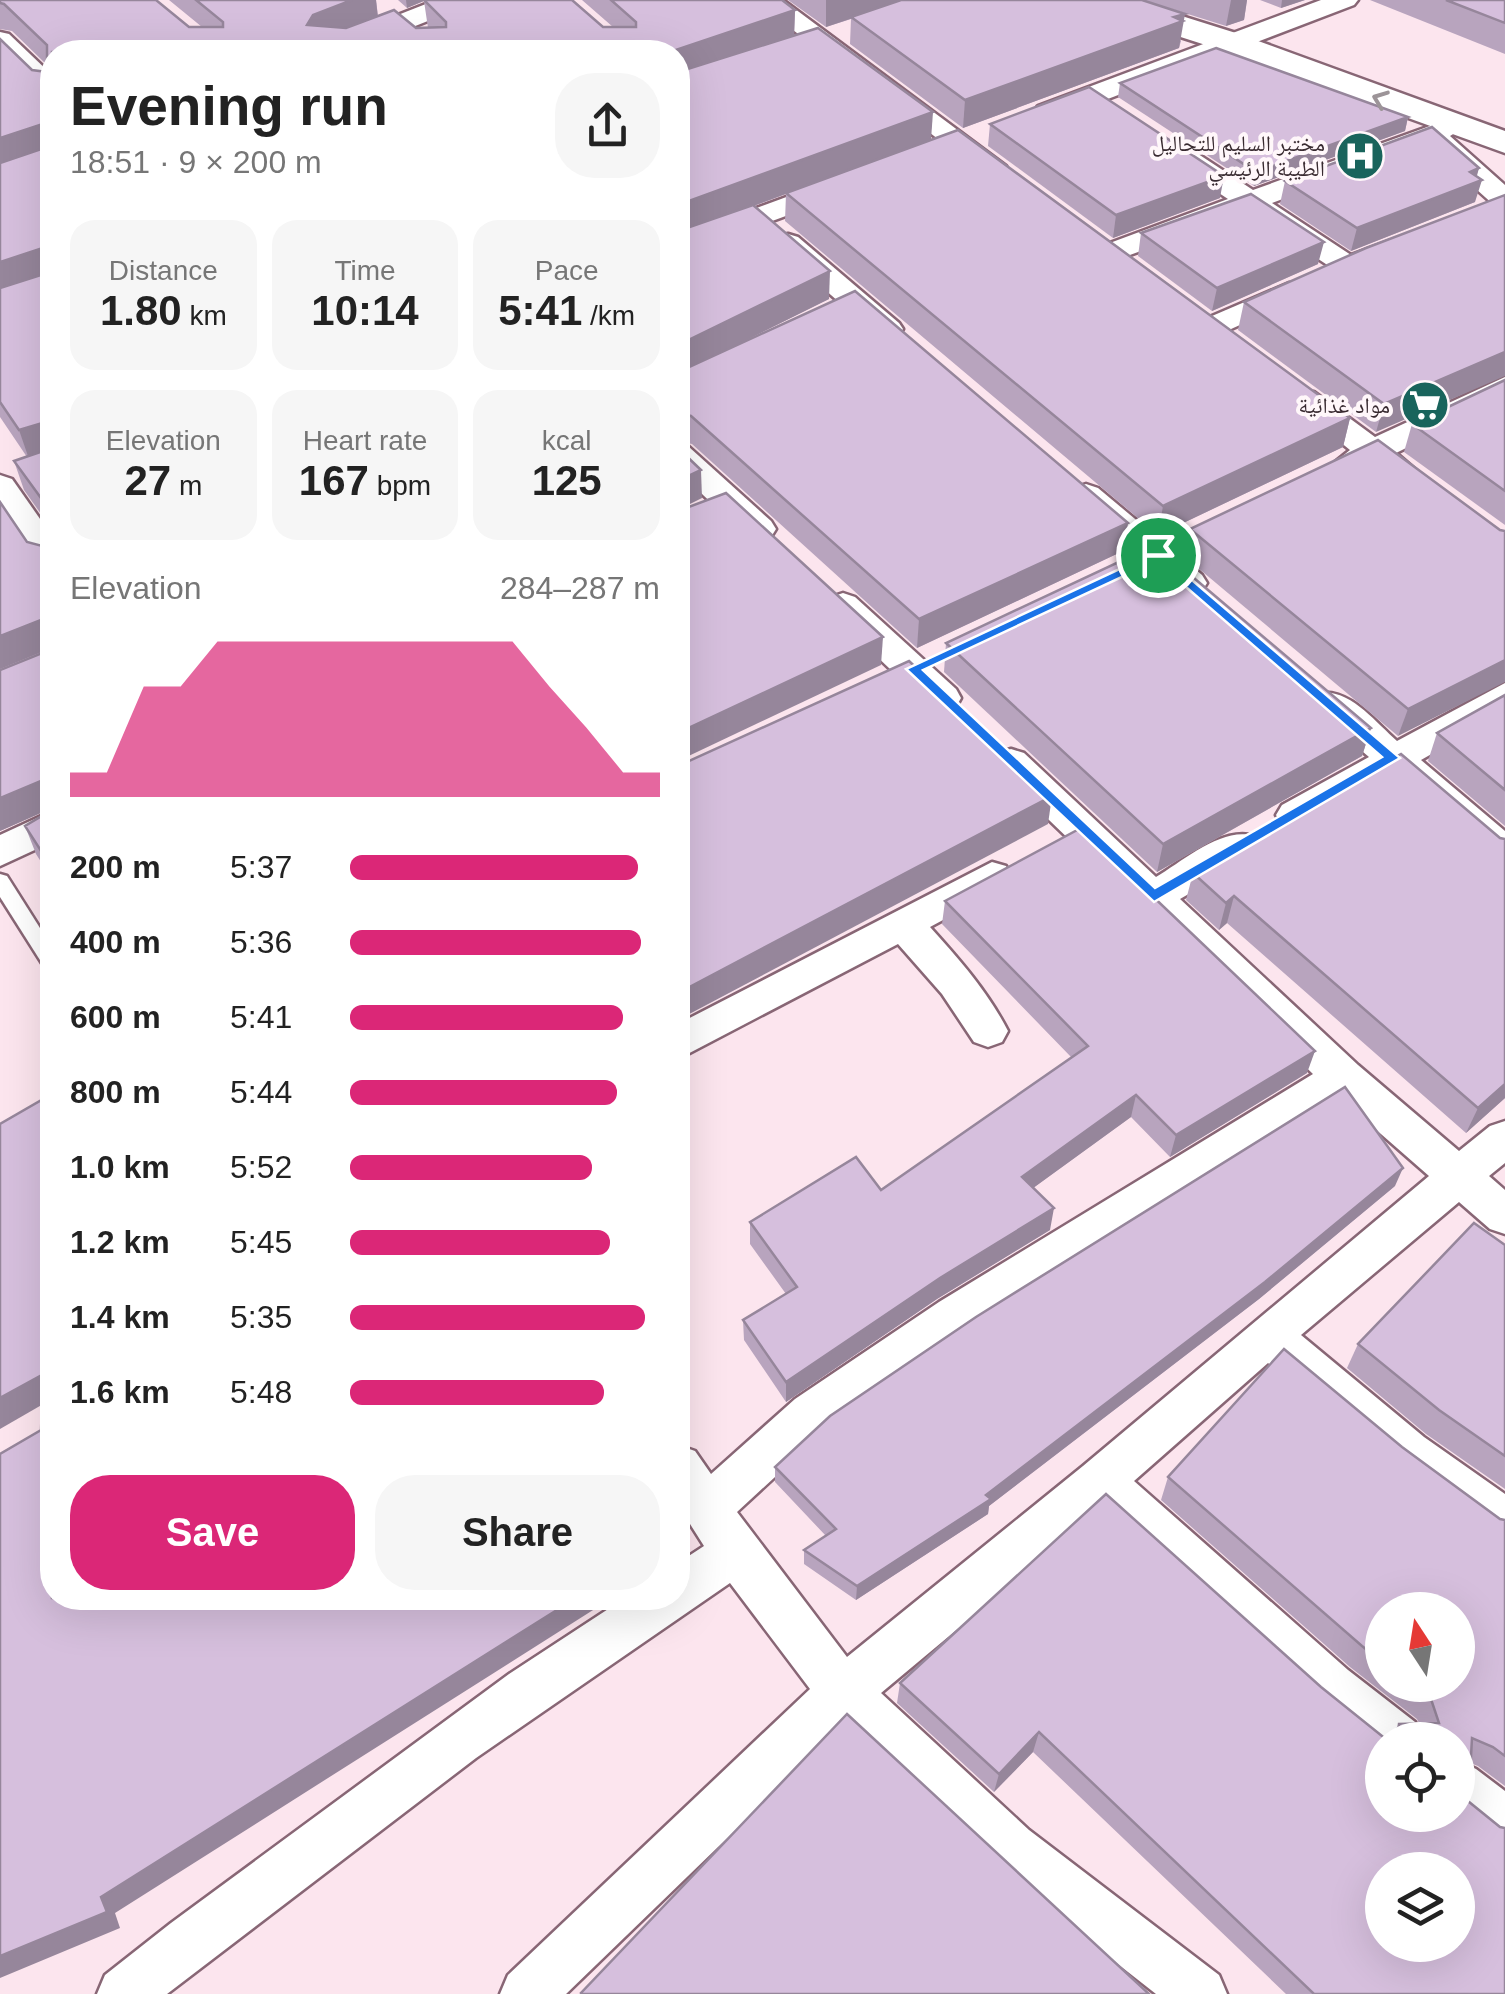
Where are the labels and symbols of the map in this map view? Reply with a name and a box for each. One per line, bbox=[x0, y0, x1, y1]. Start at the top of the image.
one-way arrow bbox=[1373, 90, 1390, 111]
hospital icon: مختبر السليم للتحاليل الطيبة الرئيسي bbox=[1334, 130, 1386, 182]
place label: مختبر السليم للتحاليل الطيبة الرئيسي bbox=[1152, 131, 1325, 185]
supermarket icon: مواد غذائية bbox=[1399, 379, 1451, 431]
place label: مواد غذائية bbox=[1299, 393, 1390, 418]
pin bbox=[1116, 513, 1201, 598]
north arrow bbox=[1365, 1592, 1475, 1702]

